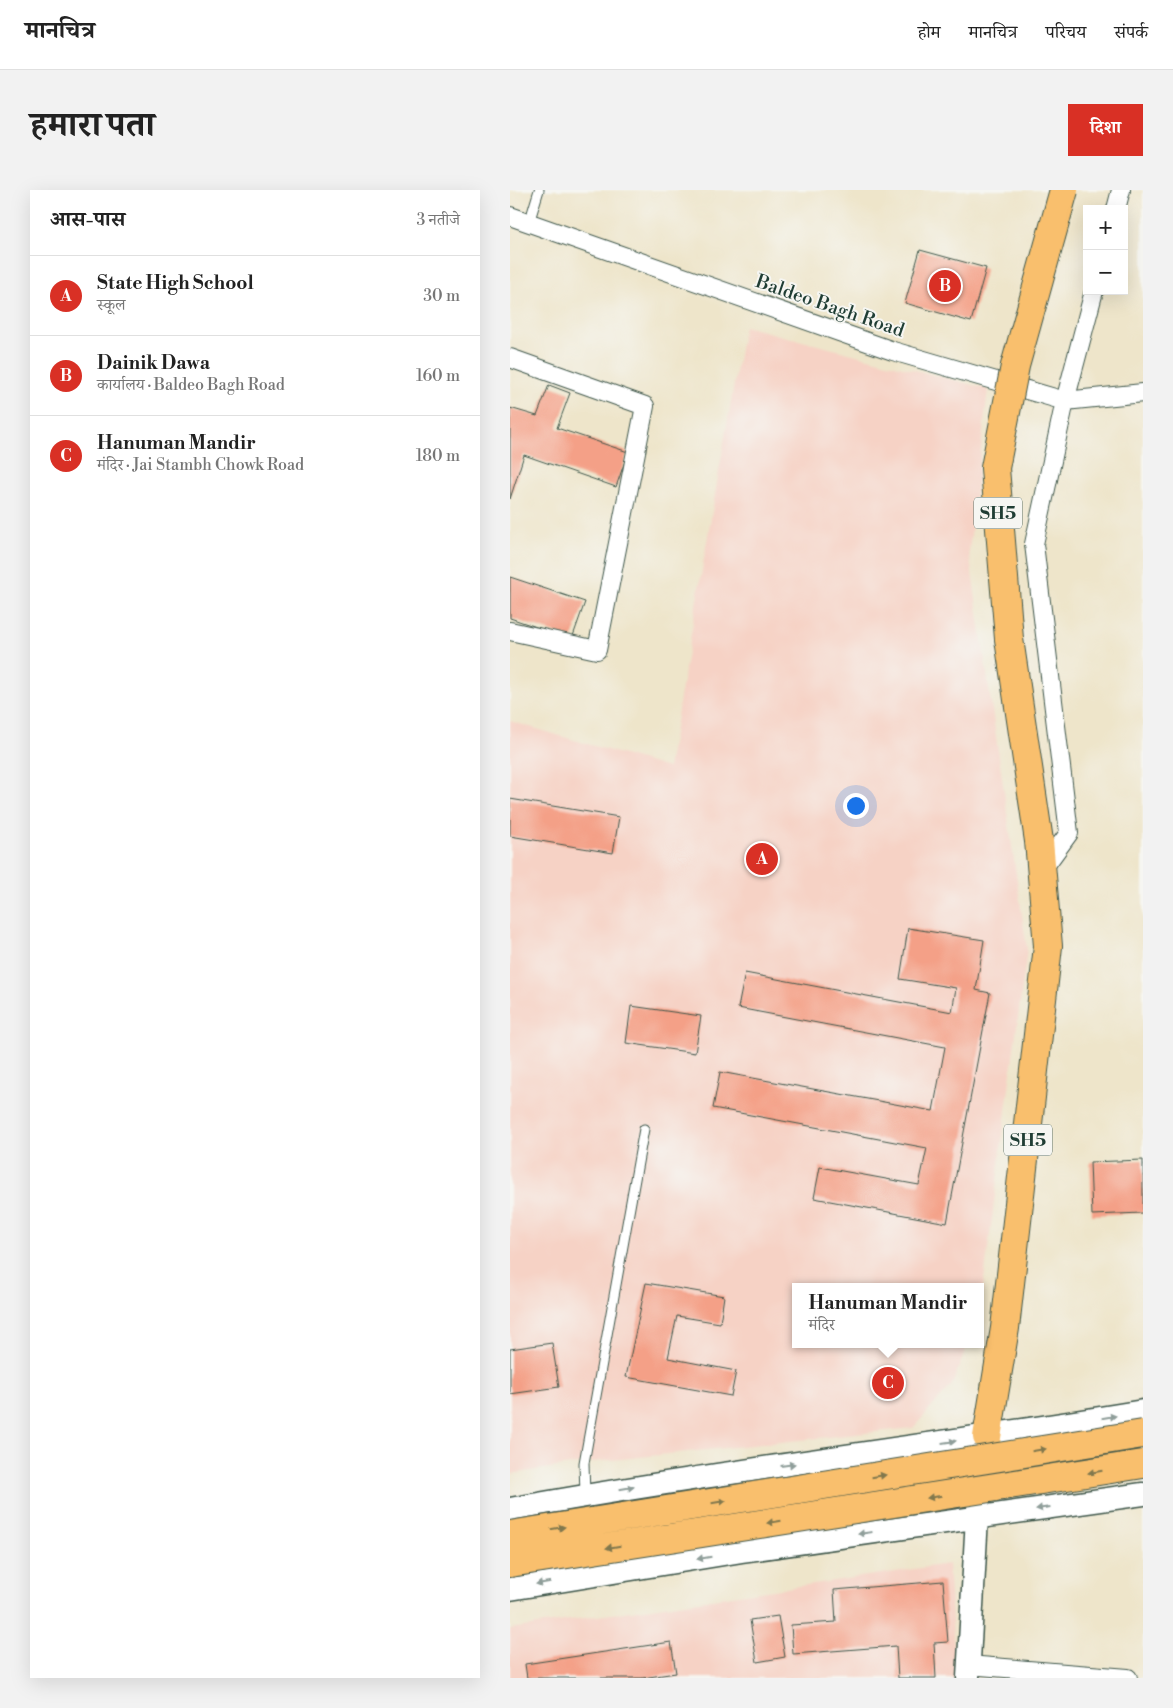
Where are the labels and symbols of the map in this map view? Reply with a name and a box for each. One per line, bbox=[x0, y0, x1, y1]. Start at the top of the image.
pin: B bbox=[929, 267, 961, 305]
street label: Baldeo Bagh Road bbox=[752, 269, 908, 343]
road number: SH5 bbox=[974, 497, 1022, 528]
your location bbox=[843, 793, 869, 819]
pin: A bbox=[746, 840, 778, 878]
road number: SH5 bbox=[1004, 1124, 1052, 1156]
pin: C bbox=[872, 1364, 904, 1402]
one-way arrow bbox=[1101, 1412, 1117, 1420]
one-way arrow bbox=[941, 1438, 957, 1446]
one-way arrow bbox=[1032, 1446, 1048, 1454]
one-way arrow bbox=[780, 1460, 796, 1468]
one-way arrow bbox=[1086, 1468, 1102, 1476]
one-way arrow bbox=[871, 1472, 887, 1480]
one-way arrow bbox=[619, 1484, 635, 1492]
one-way arrow bbox=[926, 1493, 942, 1501]
one-way arrow bbox=[711, 1497, 727, 1505]
one-way arrow bbox=[1034, 1504, 1050, 1512]
one-way arrow bbox=[765, 1518, 781, 1526]
one-way arrow bbox=[550, 1523, 566, 1531]
one-way arrow bbox=[856, 1530, 872, 1538]
one-way arrow bbox=[605, 1543, 621, 1551]
one-way arrow bbox=[696, 1554, 712, 1562]
one-way arrow bbox=[535, 1580, 551, 1588]

